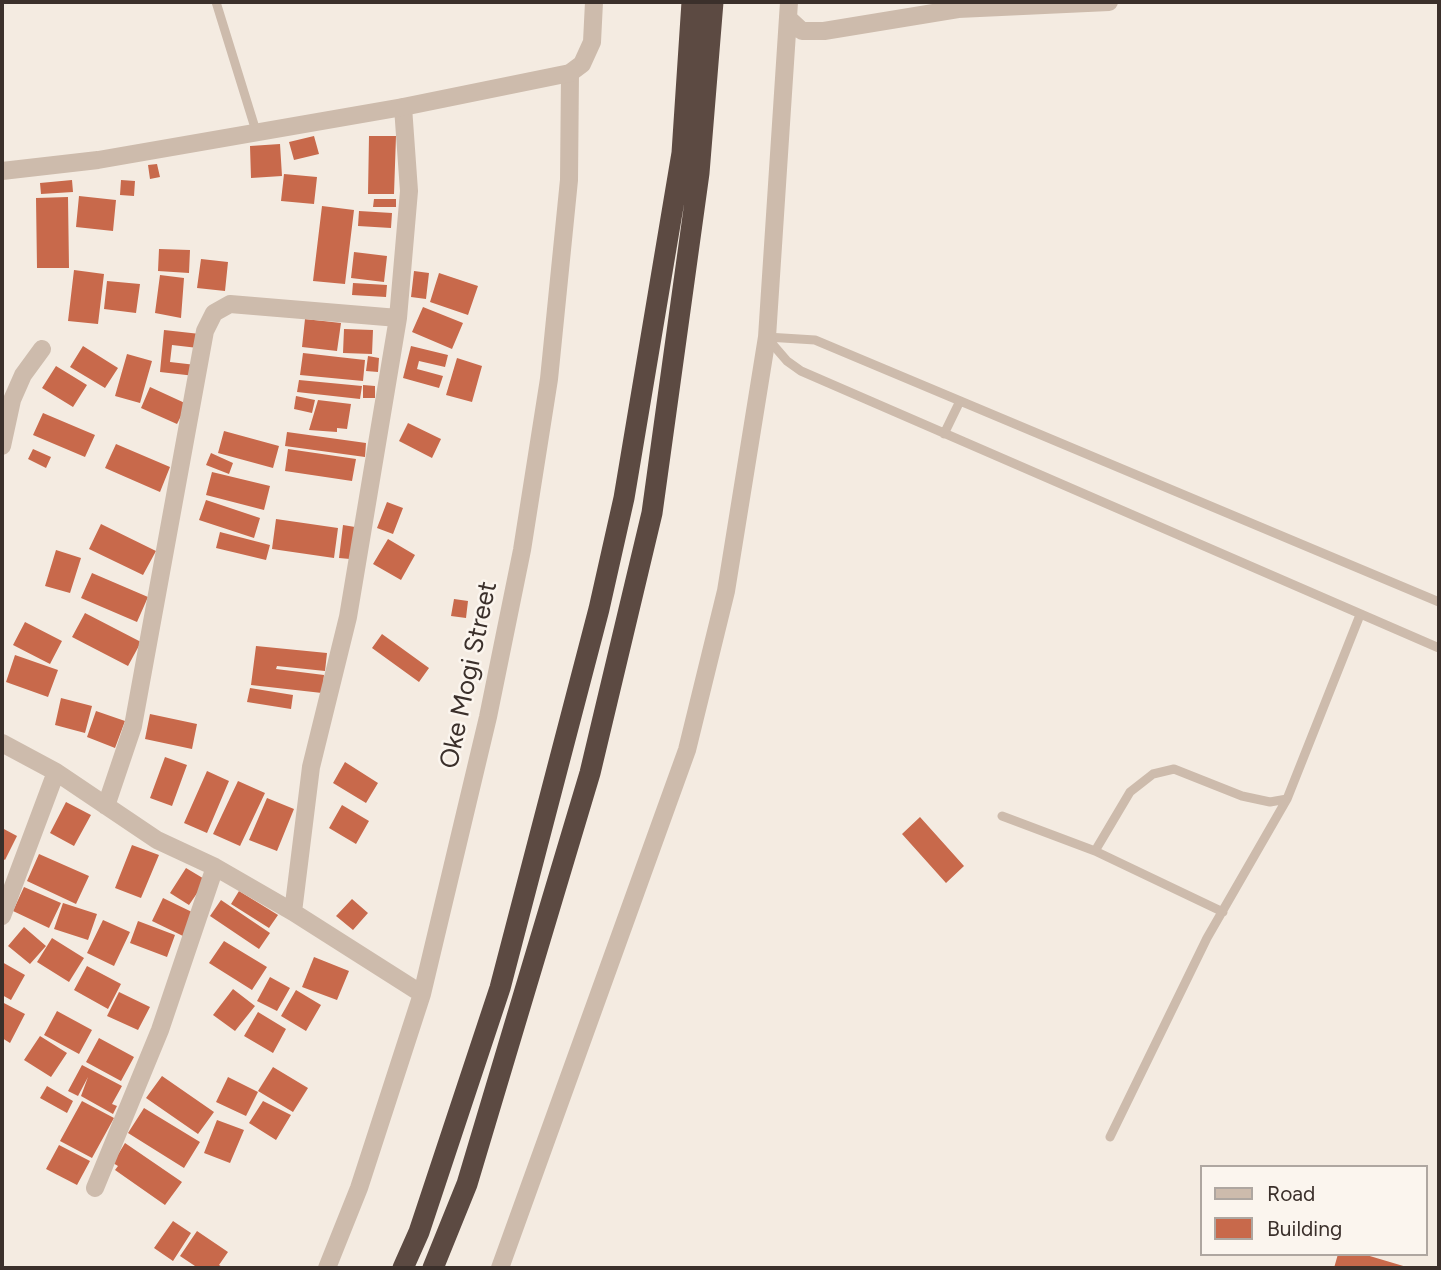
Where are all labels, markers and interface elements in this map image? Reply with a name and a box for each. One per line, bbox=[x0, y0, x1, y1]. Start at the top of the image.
street label: Oke Mogi Street bbox=[434, 578, 504, 772]
legend bbox=[1200, 1165, 1427, 1256]
text: Road bbox=[1267, 1181, 1315, 1206]
text: Building bbox=[1267, 1216, 1342, 1241]

